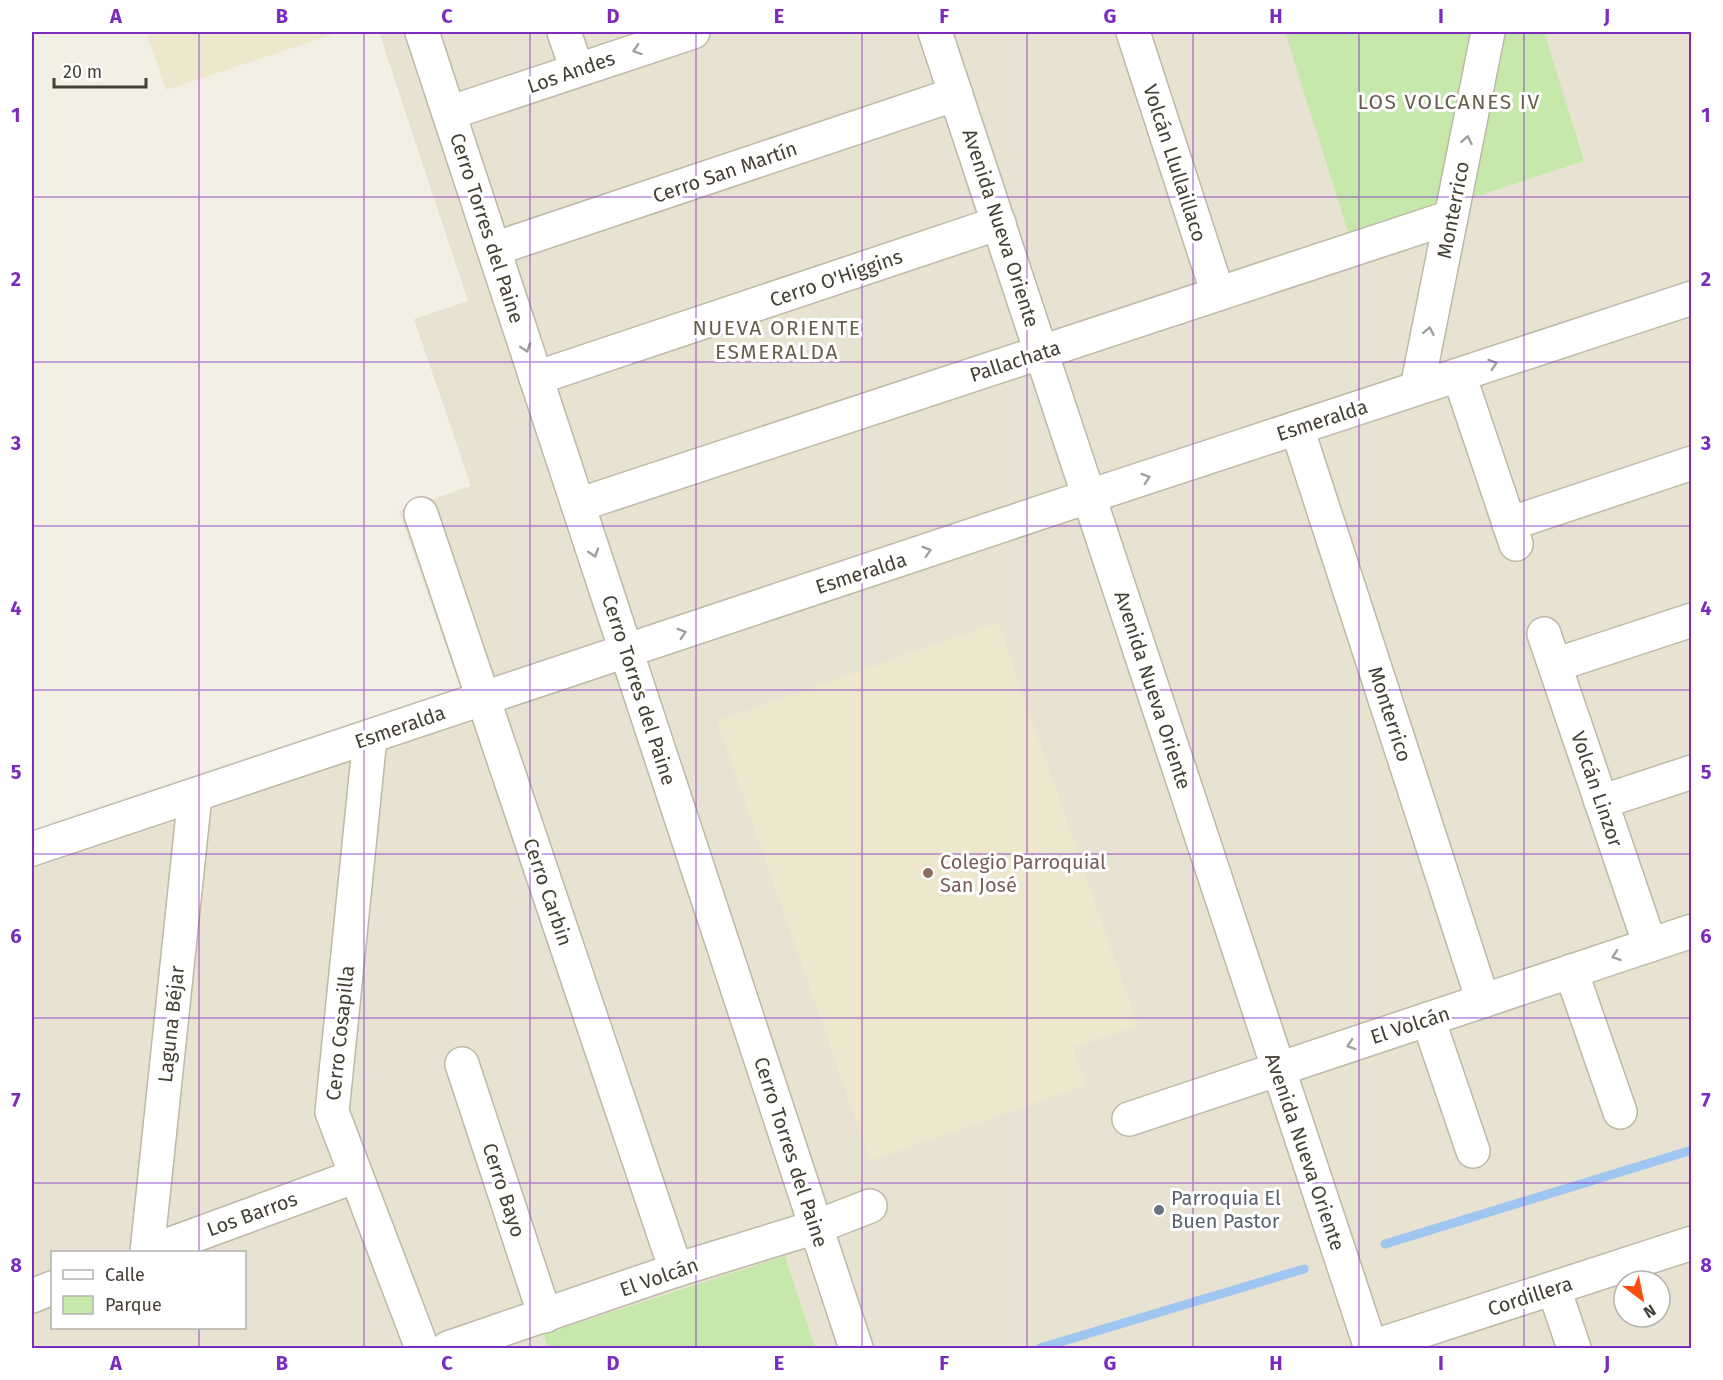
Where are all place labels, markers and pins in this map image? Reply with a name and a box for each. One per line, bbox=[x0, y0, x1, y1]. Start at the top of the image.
place label: Colegio Parroquial San José bbox=[940, 850, 1106, 897]
marker: Colegio Parroquial San José bbox=[921, 866, 935, 880]
place label: Parroquia El Buen Pastor bbox=[1171, 1186, 1281, 1233]
marker: Parroquia El Buen Pastor bbox=[1152, 1203, 1166, 1217]

